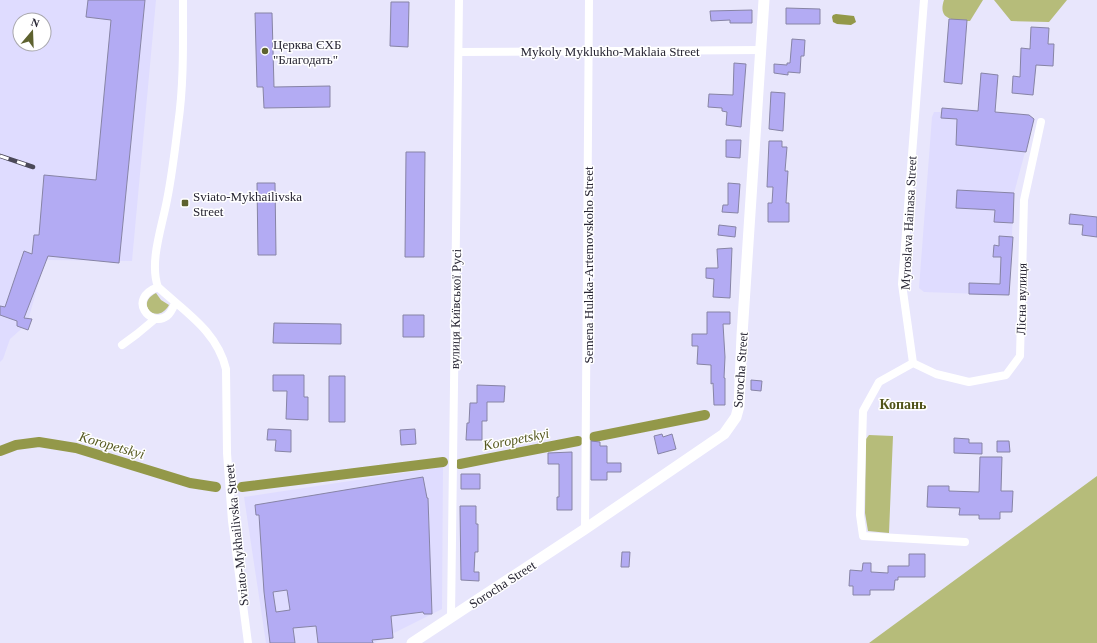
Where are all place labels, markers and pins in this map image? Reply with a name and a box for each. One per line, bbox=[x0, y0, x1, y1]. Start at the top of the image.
place label: Церква ЄХБ "Благодать" bbox=[273, 37, 341, 67]
marker: Церква ЄХБ "Благодать" bbox=[260, 46, 270, 56]
place label: Sviato-Mykhailivska Street bbox=[193, 189, 302, 219]
marker: Sviato-Mykhailivska Street bbox=[180, 198, 190, 208]

